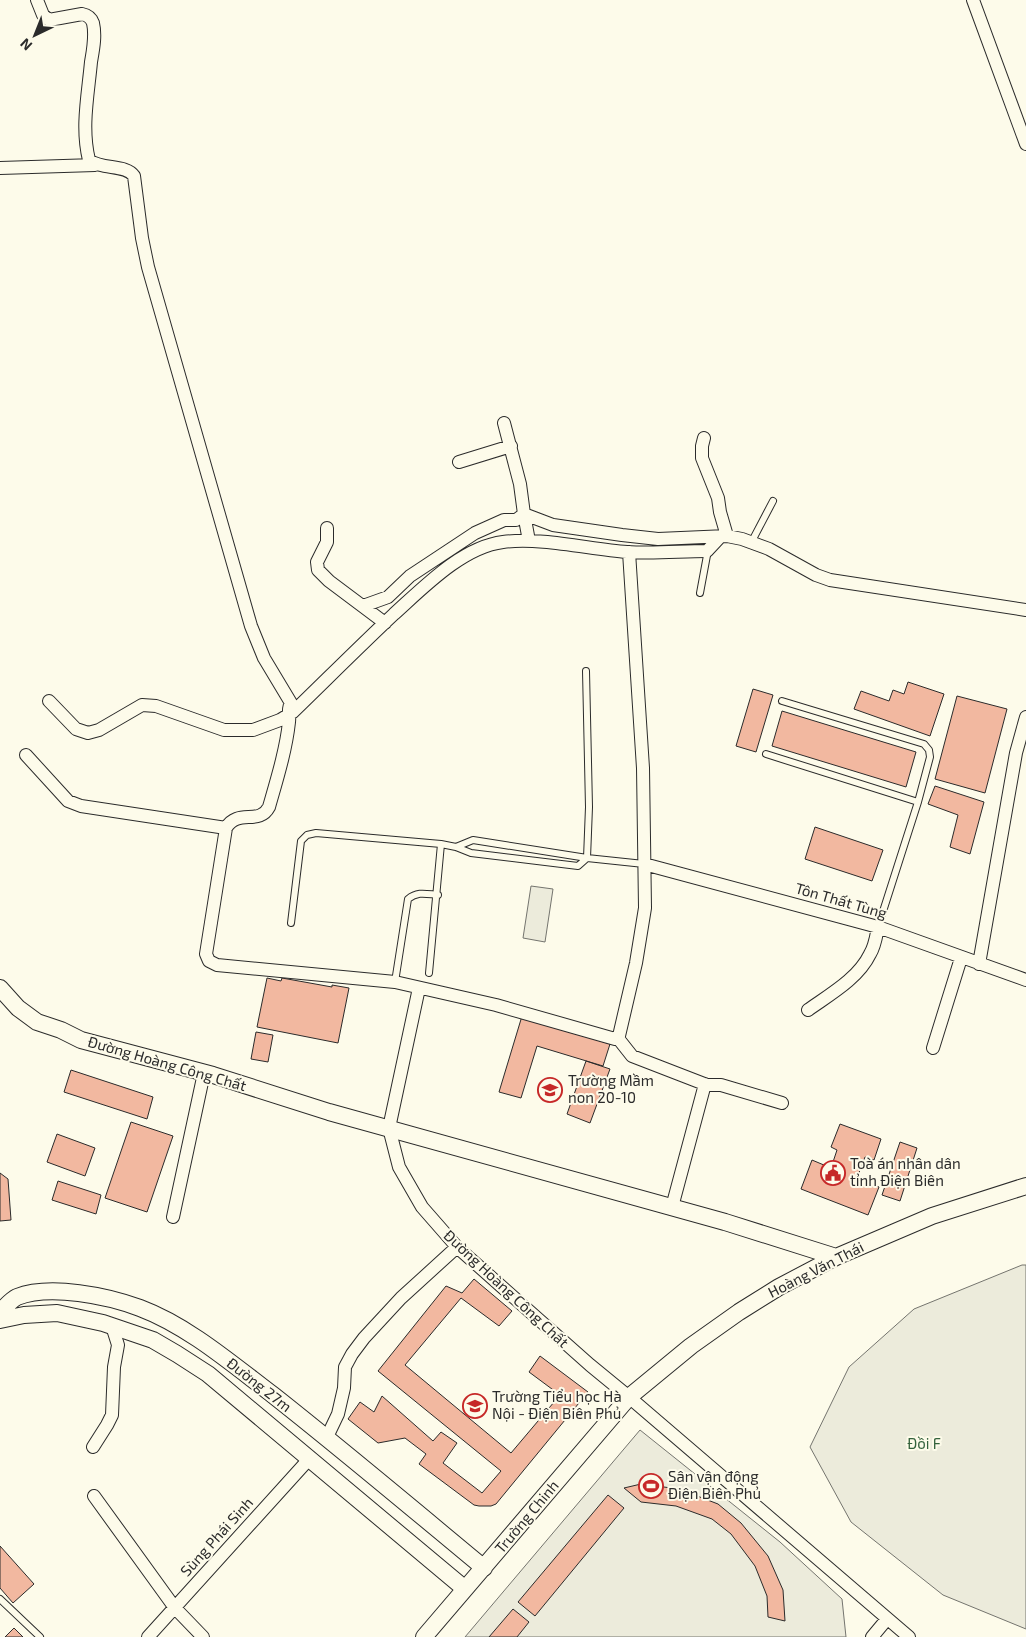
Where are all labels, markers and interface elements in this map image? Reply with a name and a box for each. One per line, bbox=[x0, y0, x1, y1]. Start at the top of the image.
north arrow bbox=[10, 10, 60, 60]
text: N bbox=[16, 35, 35, 55]
street label: Tôn Thất Tùng bbox=[793, 878, 890, 922]
street label: Đường Hoàng Công Chất bbox=[86, 1032, 249, 1094]
place label: Trường Mầm non 20-10 bbox=[568, 1071, 654, 1106]
school or university icon: Trường Mầm non 20-10 bbox=[537, 1077, 563, 1103]
place label: Toà án nhân dân tỉnh Điện Biên bbox=[850, 1154, 961, 1189]
public building icon: Toà án nhân dân tỉnh Điện Biên bbox=[820, 1160, 846, 1186]
street label: Đường Hoàng Công Chất bbox=[441, 1226, 573, 1351]
street label: Hoàng Văn Thái bbox=[765, 1237, 866, 1301]
street label: Đường 27m bbox=[224, 1353, 296, 1415]
place label: Trường Tiểu học Hà Nội - Điện Biên Phủ bbox=[492, 1387, 622, 1422]
school or university icon: Trường Tiểu học Hà Nội - Điện Biên Phủ bbox=[462, 1393, 488, 1419]
park label: Đồi F bbox=[907, 1434, 941, 1452]
place label: Sân vận động Điện Biên Phủ bbox=[668, 1467, 761, 1502]
sports icon: Sân vận động Điện Biên Phủ bbox=[638, 1473, 664, 1499]
street label: Trường Chinh bbox=[490, 1476, 562, 1557]
street label: Sùng Phái Sinh bbox=[176, 1493, 256, 1579]

